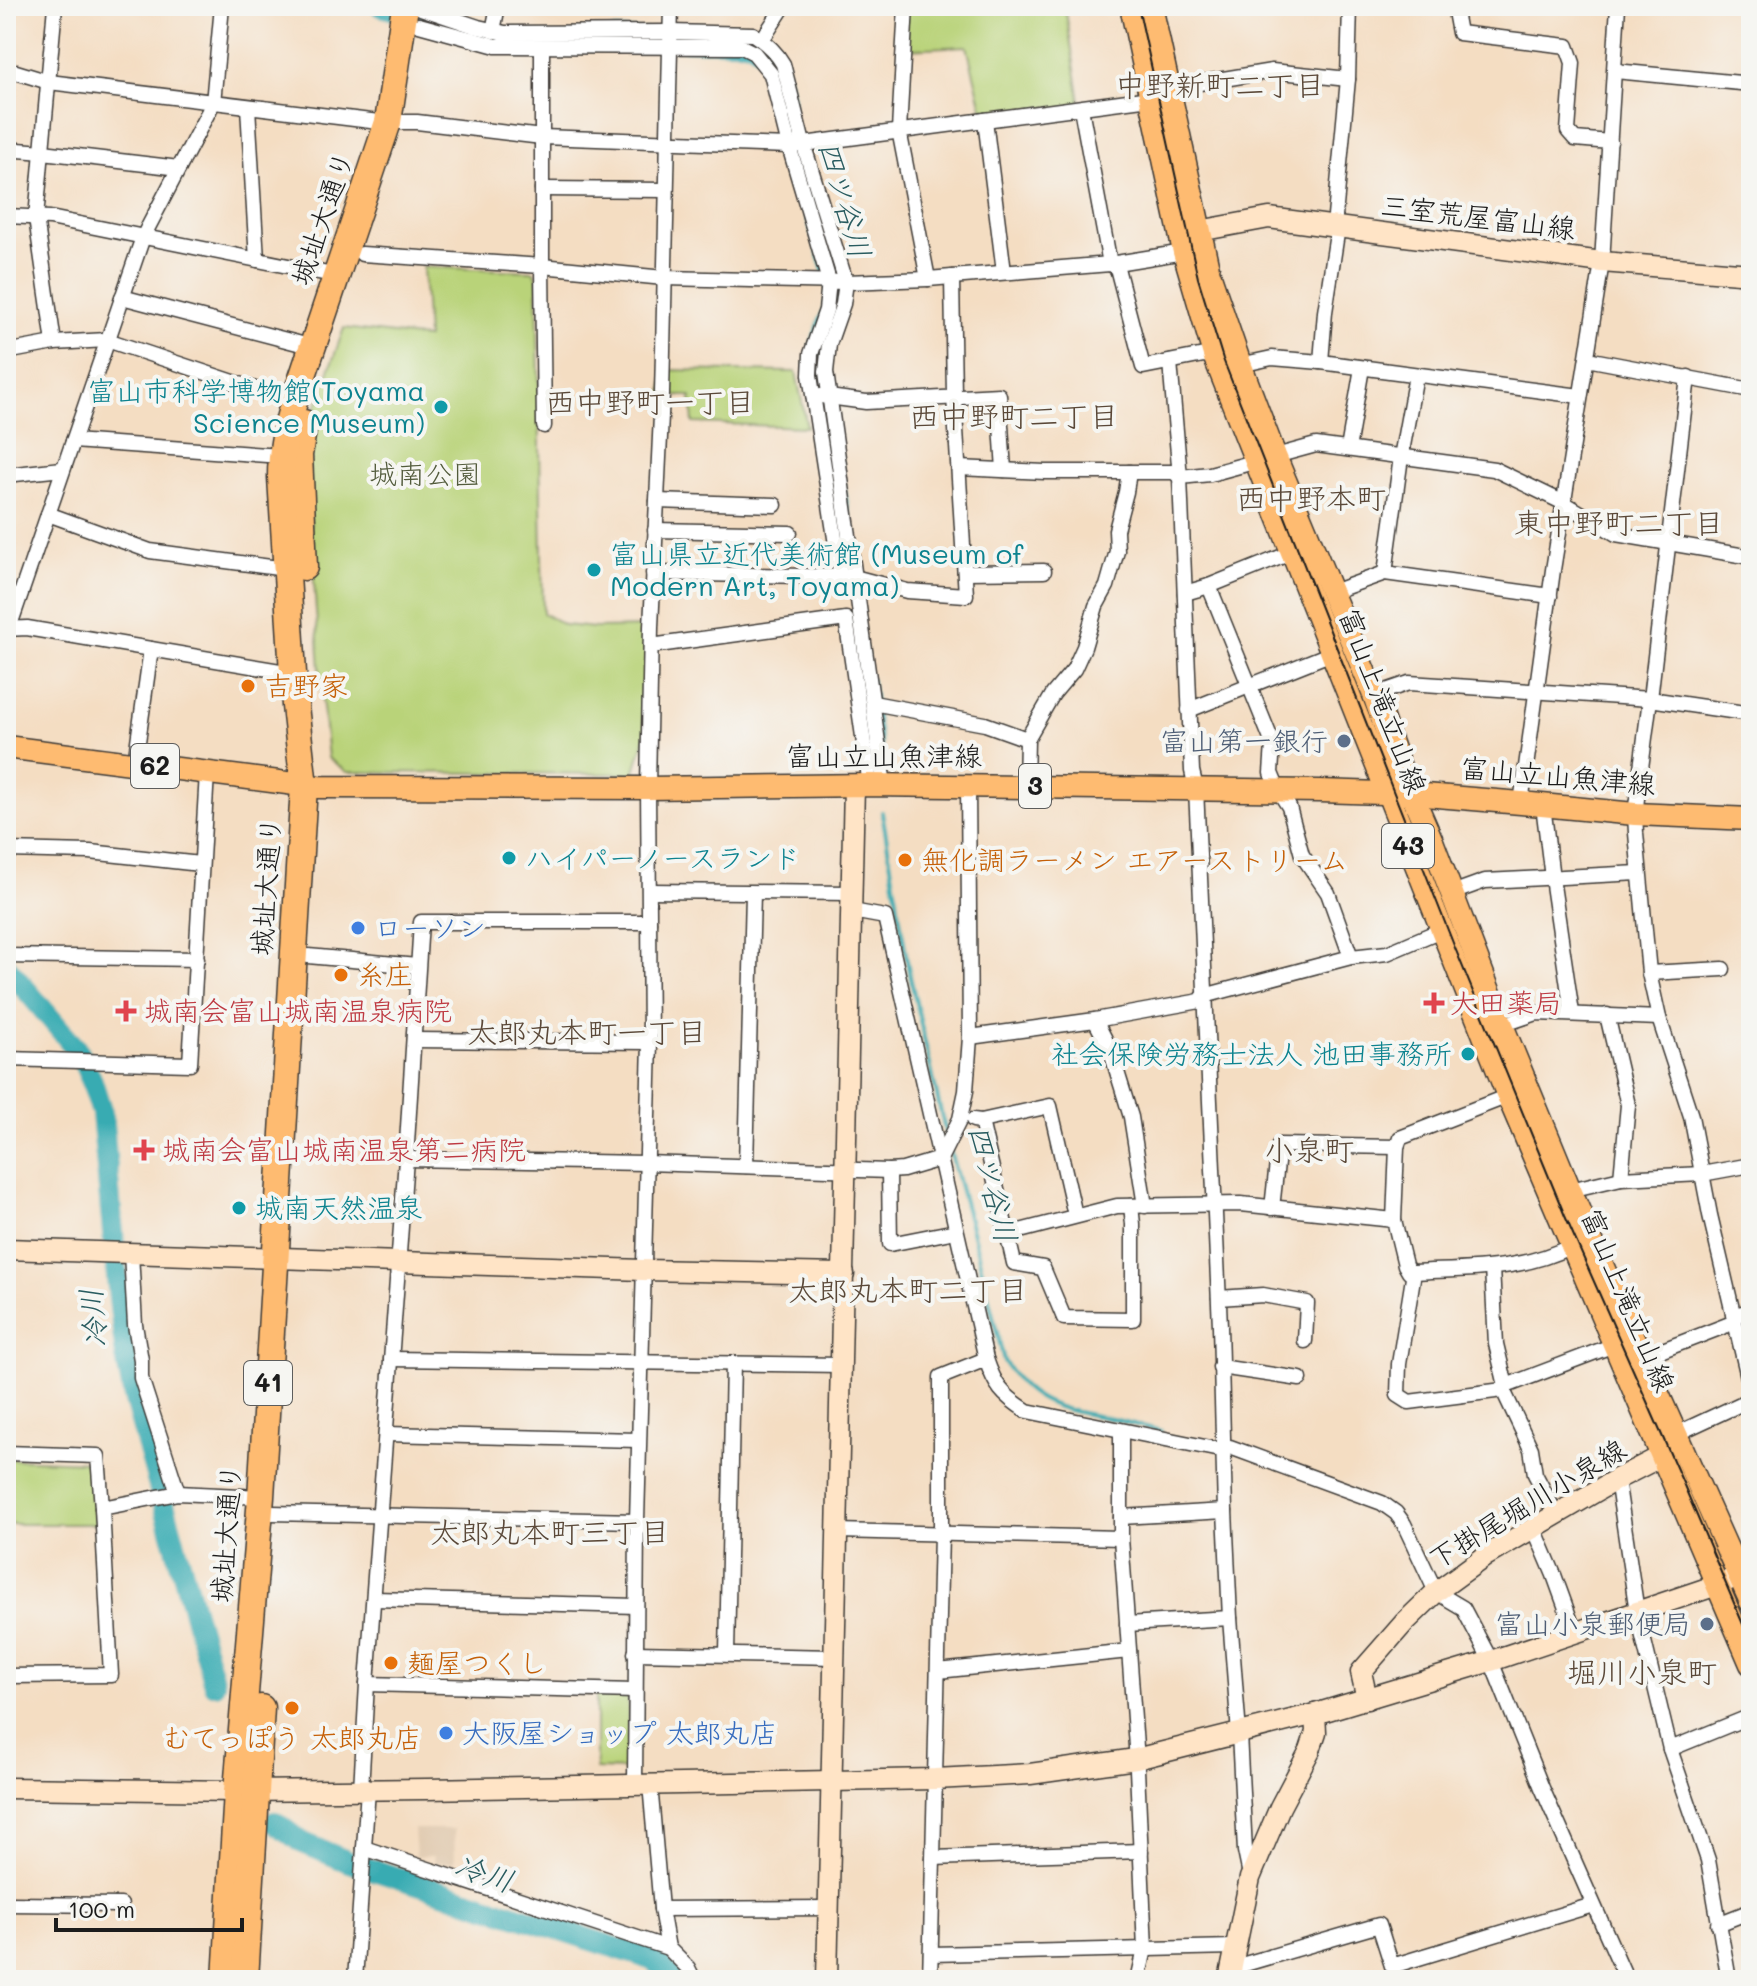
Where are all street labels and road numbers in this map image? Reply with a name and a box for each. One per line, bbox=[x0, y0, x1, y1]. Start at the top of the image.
street label: 城址大通り bbox=[281, 146, 361, 290]
street label: 三室荒屋富山線 bbox=[1379, 186, 1578, 246]
street label: 富山上滝立山線 bbox=[1332, 603, 1436, 799]
street label: 富山立山魚津線 bbox=[786, 737, 982, 773]
road number: 62 bbox=[131, 744, 179, 788]
street label: 富山立山魚津線 bbox=[1459, 749, 1657, 801]
road number: 3 bbox=[1019, 764, 1051, 808]
street label: 城址大通り bbox=[242, 815, 288, 957]
road number: 43 bbox=[1382, 824, 1434, 868]
street label: 富山上滝立山線 bbox=[1574, 1202, 1684, 1397]
road number: 41 bbox=[244, 1361, 292, 1405]
street label: 下掛尾堀川小泉線 bbox=[1421, 1430, 1632, 1576]
street label: 城址大通り bbox=[202, 1462, 248, 1604]

